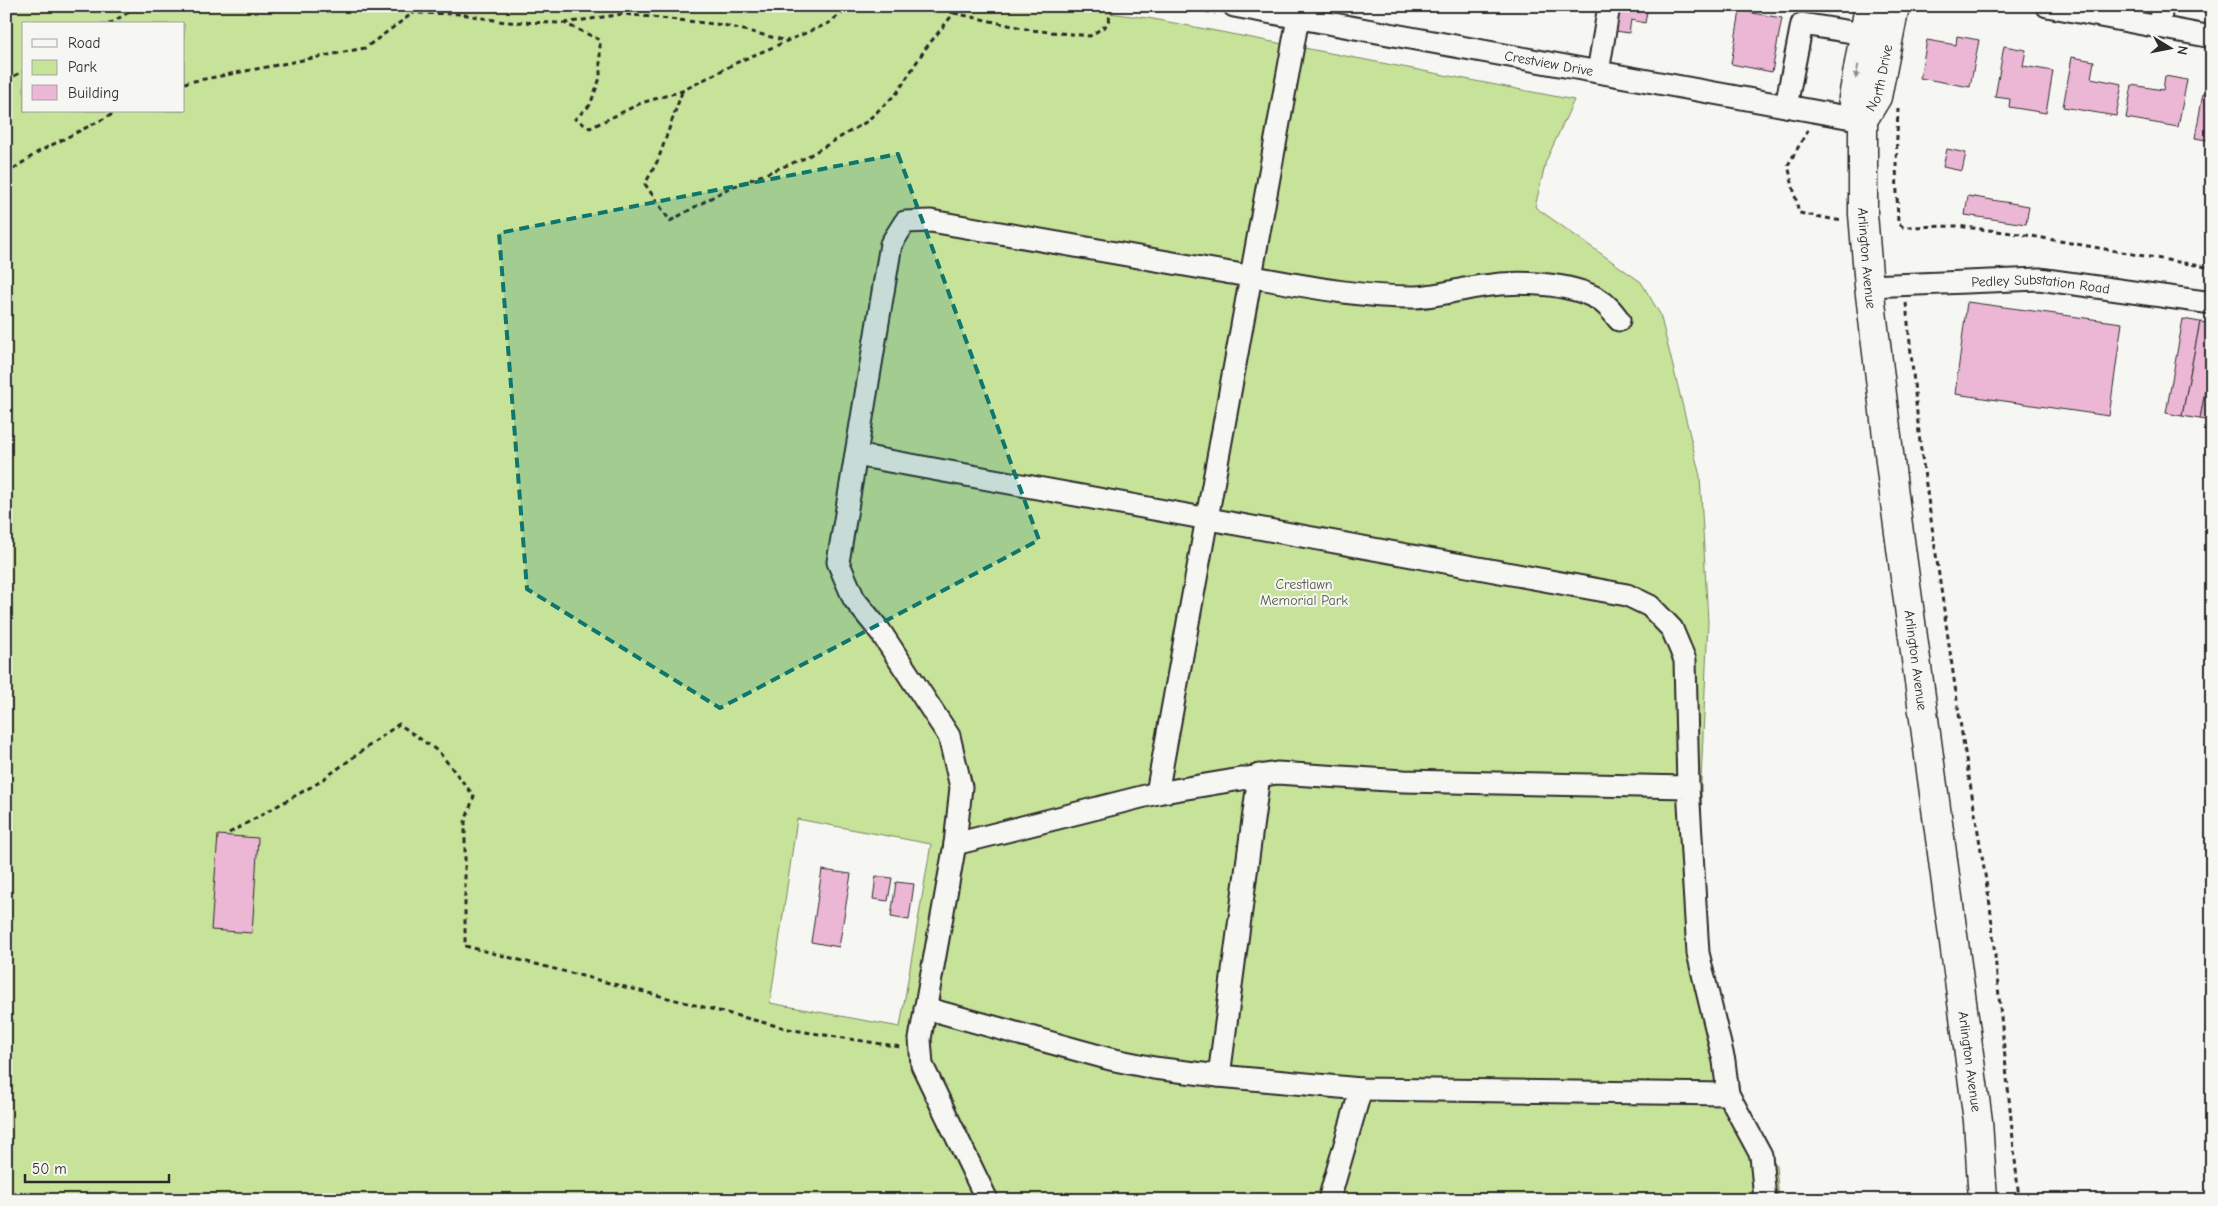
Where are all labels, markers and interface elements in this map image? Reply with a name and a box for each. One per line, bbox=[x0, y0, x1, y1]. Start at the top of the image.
legend bbox=[22, 22, 185, 112]
north arrow bbox=[2146, 22, 2196, 72]
text: Road bbox=[68, 34, 100, 52]
street label: North Drive bbox=[1862, 43, 1896, 115]
text: N bbox=[2173, 44, 2191, 56]
street label: Crestview Drive bbox=[1503, 47, 1595, 80]
text: Park bbox=[68, 58, 97, 76]
one-way arrow bbox=[1853, 64, 1861, 80]
text: Building bbox=[68, 84, 119, 102]
street label: Arlington Avenue bbox=[1854, 208, 1880, 310]
street label: Pedley Substation Road bbox=[1971, 271, 2111, 298]
park label: Crestlawn Memorial Park bbox=[1260, 576, 1348, 609]
street label: Arlington Avenue bbox=[1900, 609, 1931, 712]
street label: Arlington Avenue bbox=[1954, 1010, 1985, 1113]
scale bar bbox=[25, 1151, 169, 1183]
text: 50 m bbox=[32, 1160, 67, 1178]

